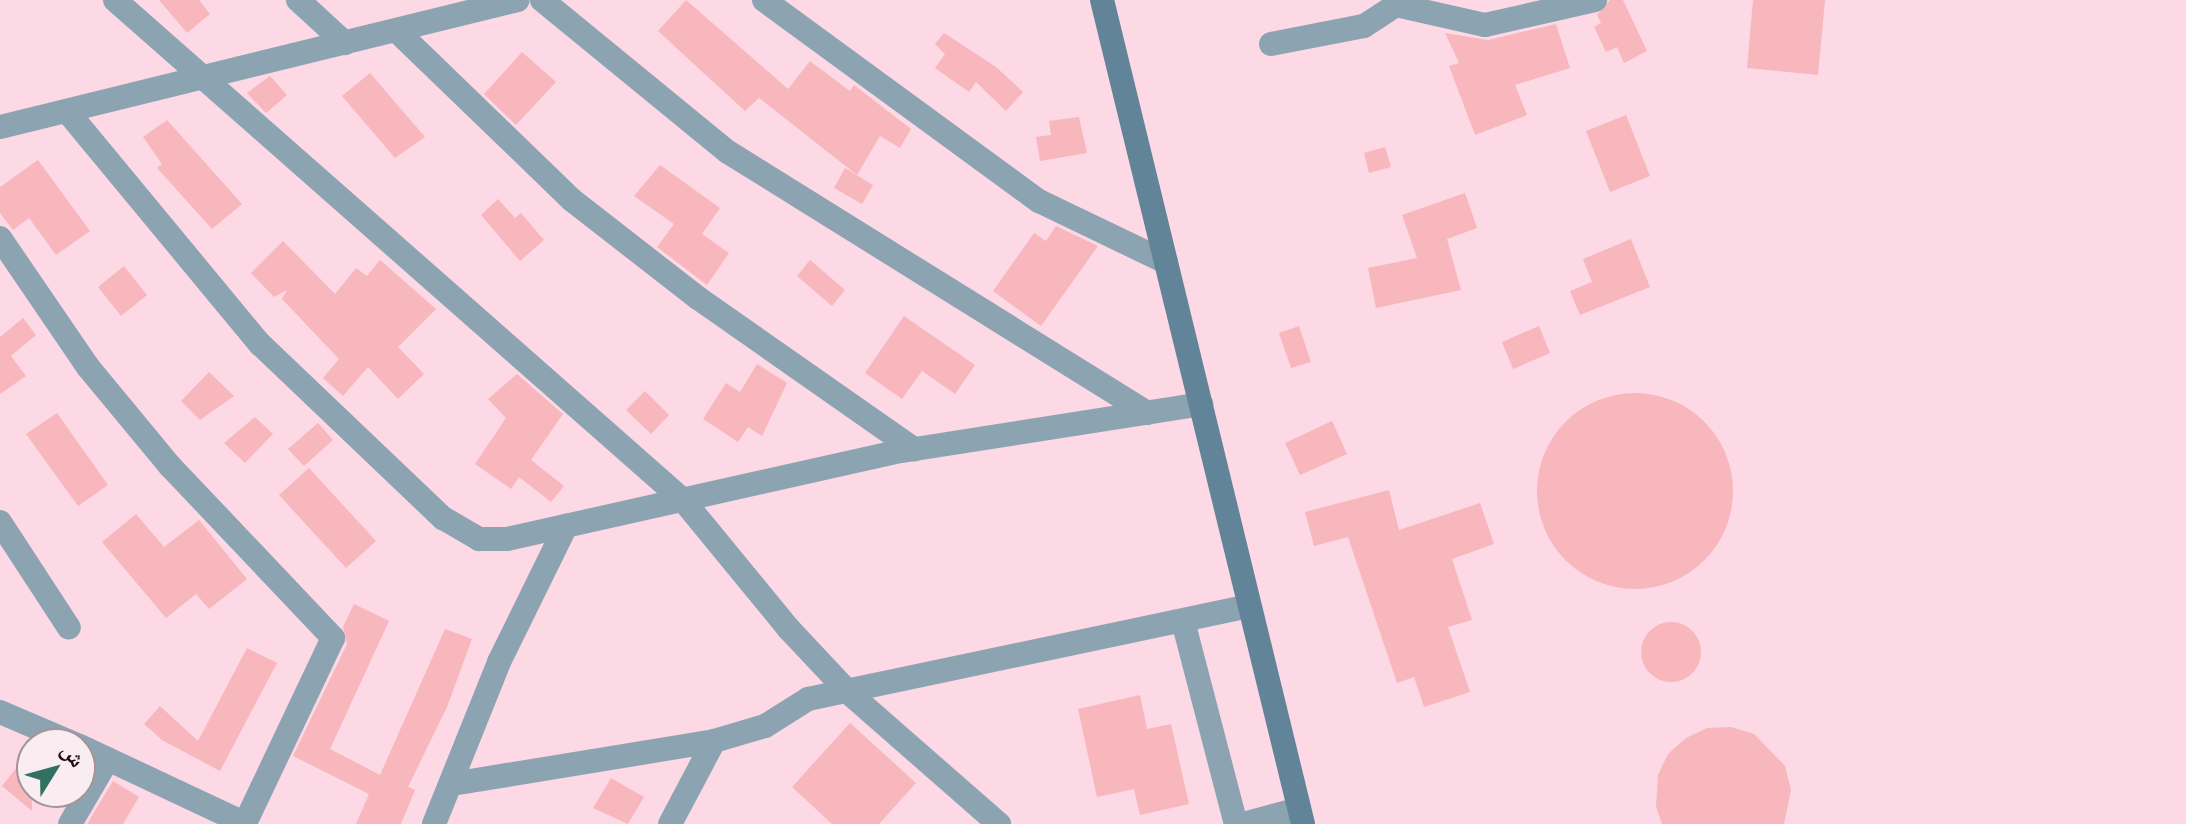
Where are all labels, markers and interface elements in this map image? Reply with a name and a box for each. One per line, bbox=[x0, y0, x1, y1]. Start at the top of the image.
north arrow bbox=[16, 728, 96, 808]
text: ش bbox=[55, 737, 92, 773]

